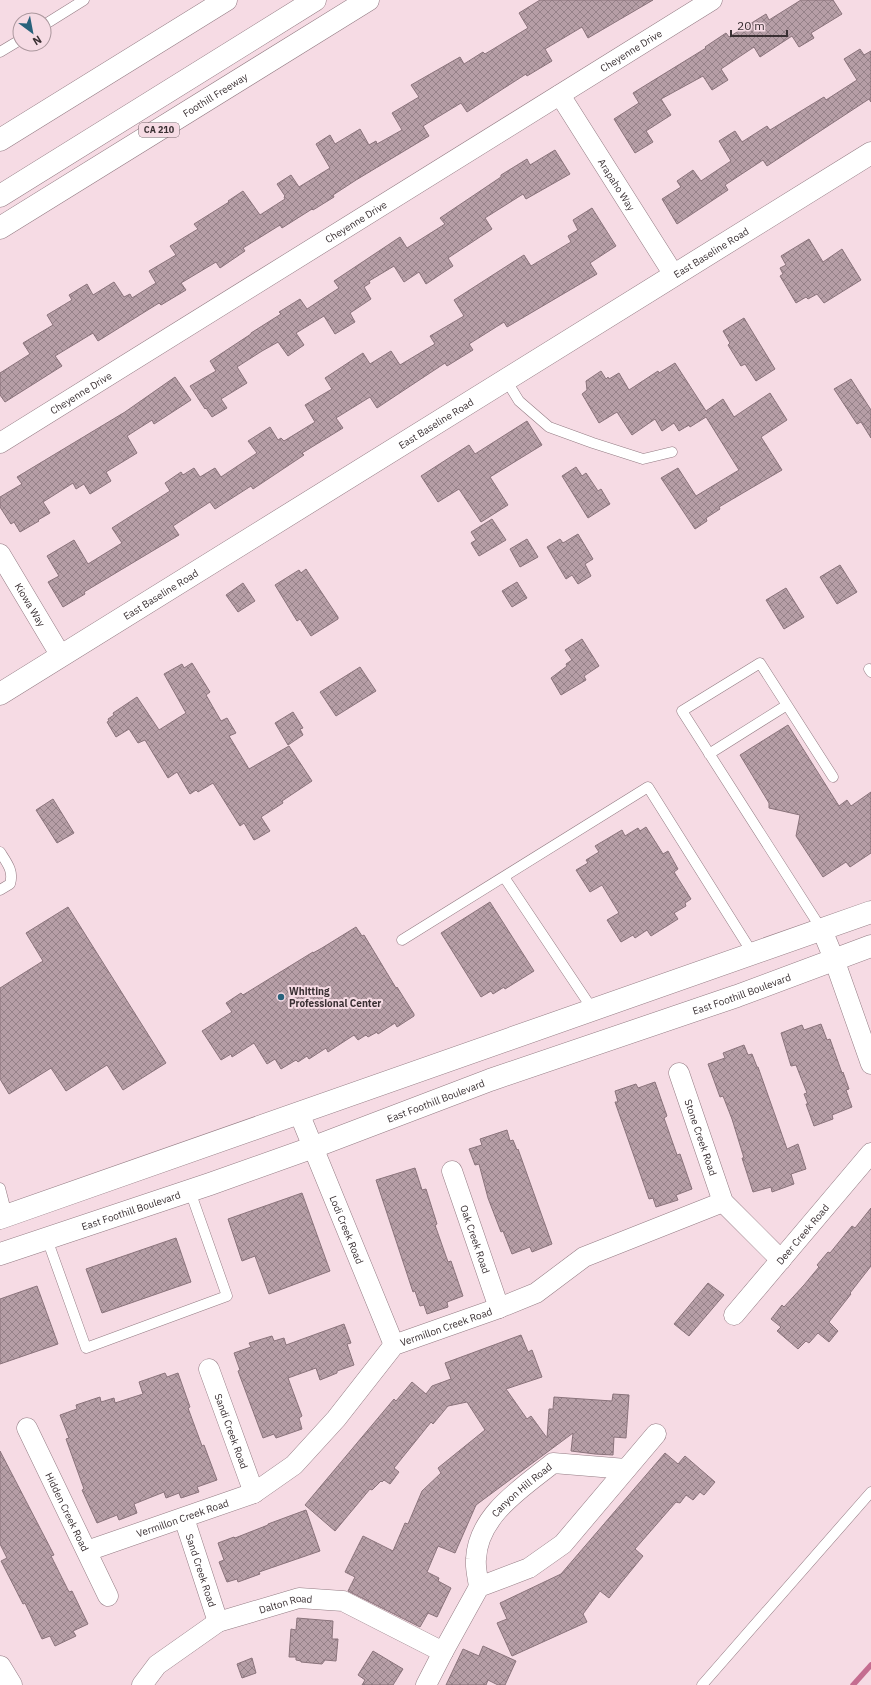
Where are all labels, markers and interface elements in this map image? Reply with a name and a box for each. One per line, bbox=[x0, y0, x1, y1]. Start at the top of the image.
north arrow bbox=[12, 12, 52, 52]
scale bar bbox=[731, 12, 787, 38]
text: 20 m bbox=[737, 18, 765, 33]
street label: Cheyenne Drive bbox=[598, 27, 665, 75]
text: N bbox=[30, 32, 44, 49]
street label: Foothill Freeway bbox=[180, 70, 250, 120]
road number: CA 210 bbox=[139, 123, 179, 137]
street label: Arapaho Way bbox=[595, 156, 638, 213]
street label: Cheyenne Drive bbox=[323, 198, 390, 246]
street label: East Baseline Road bbox=[671, 225, 751, 281]
street label: Cheyenne Drive bbox=[48, 369, 115, 417]
street label: East Baseline Road bbox=[396, 396, 476, 452]
street label: East Baseline Road bbox=[121, 567, 201, 623]
street label: Kiowa Way bbox=[12, 581, 48, 629]
street label: East Foothill Boulevard bbox=[691, 971, 793, 1018]
place label: Whitting Professional Center bbox=[289, 985, 381, 1010]
marker: Whitting Professional Center bbox=[276, 992, 286, 1002]
street label: East Foothill Boulevard bbox=[385, 1077, 487, 1126]
street label: Stone Creek Road bbox=[681, 1098, 720, 1177]
street label: East Foothill Boulevard bbox=[80, 1188, 182, 1233]
street label: Lodi Creek Road bbox=[326, 1194, 366, 1266]
street label: Deer Creek Road bbox=[774, 1201, 832, 1267]
street label: Oak Creek Road bbox=[457, 1203, 493, 1275]
street label: Vermillon Creek Road bbox=[398, 1305, 494, 1349]
street label: Sandi Creek Road bbox=[211, 1392, 251, 1471]
street label: Canyon Hill Road bbox=[489, 1460, 555, 1520]
street label: Hidden Creek Road bbox=[42, 1470, 92, 1554]
street label: Vermillon Creek Road bbox=[135, 1496, 230, 1540]
street label: Sand Creek Road bbox=[183, 1532, 219, 1609]
street label: Dalton Road bbox=[257, 1592, 313, 1617]

